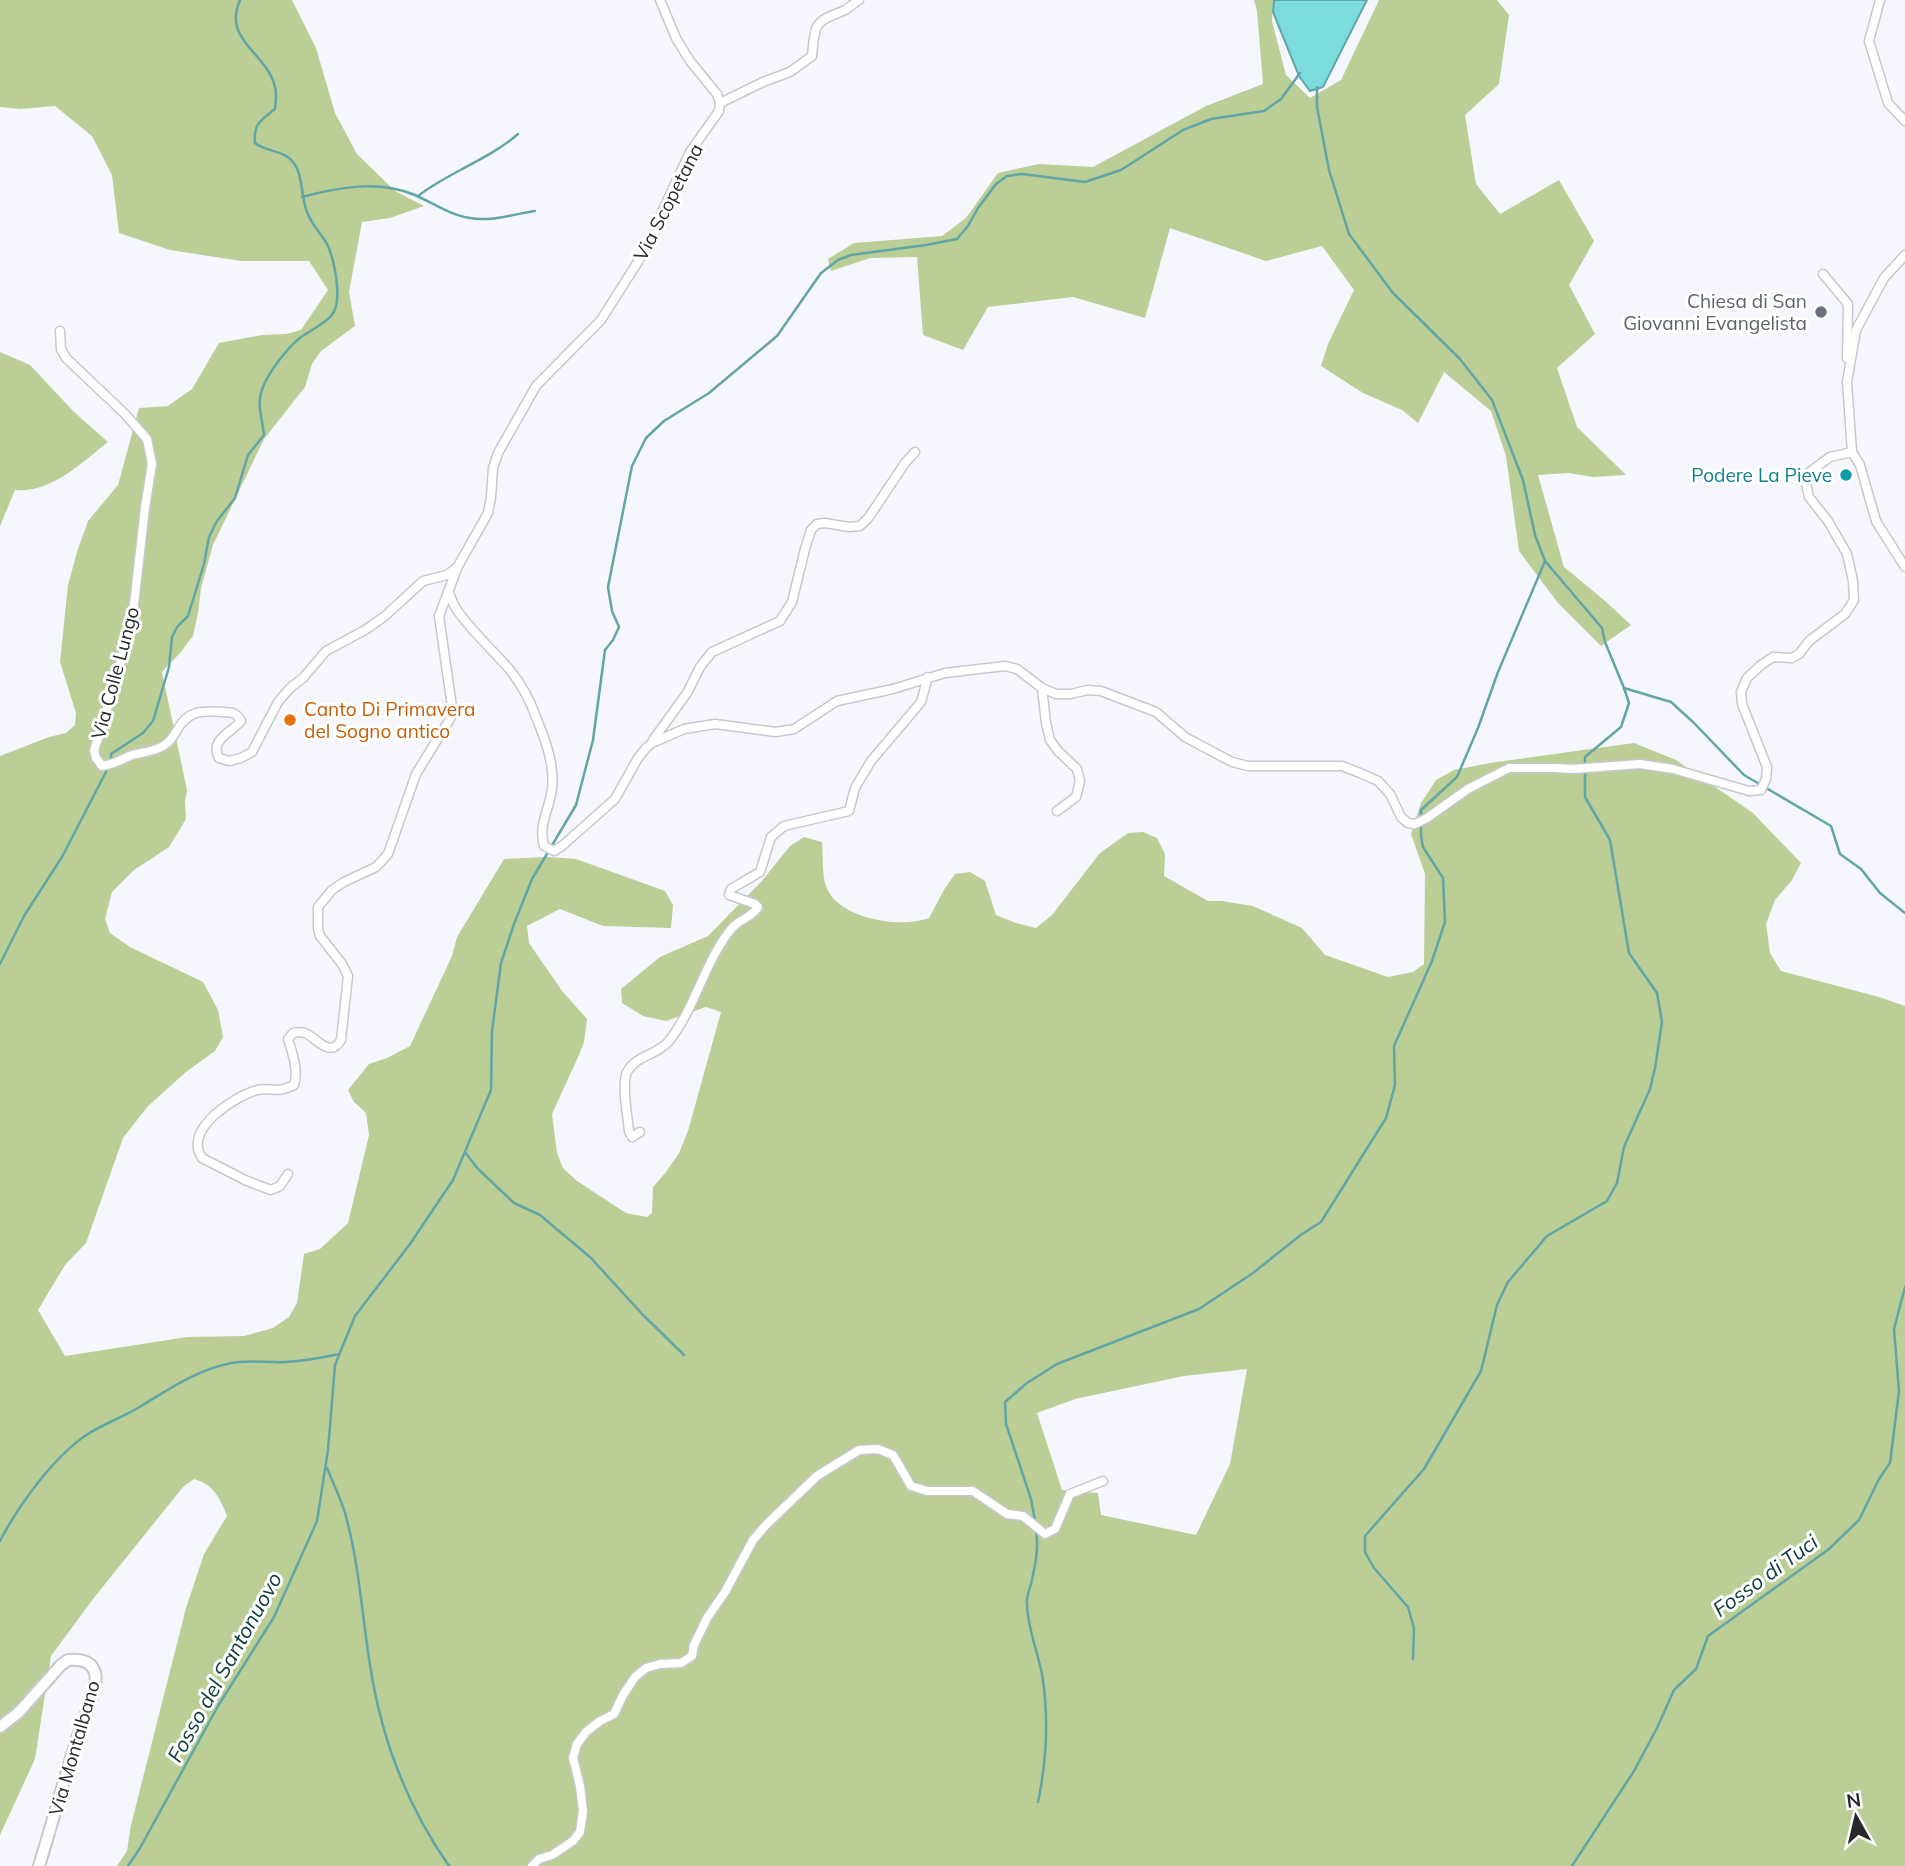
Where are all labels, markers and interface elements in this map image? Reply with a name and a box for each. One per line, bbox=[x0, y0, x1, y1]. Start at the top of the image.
street label: Via Scopetana bbox=[628, 139, 708, 265]
place label: Chiesa di San Giovanni Evangelista bbox=[1623, 289, 1807, 335]
marker: Chiesa di San Giovanni Evangelista bbox=[1813, 304, 1829, 320]
place label: Podere La Pieve bbox=[1691, 463, 1832, 487]
marker: Podere La Pieve bbox=[1838, 467, 1854, 483]
street label: Via Colle Lungo bbox=[86, 604, 144, 742]
place label: Canto Di Primavera del Sogno antico bbox=[304, 697, 475, 743]
marker: Canto Di Primavera del Sogno antico bbox=[282, 712, 298, 728]
water label: Fosso di Tuci bbox=[1707, 1528, 1823, 1622]
water label: Fosso del Santonuovo bbox=[161, 1568, 287, 1766]
street label: Via Montalbano bbox=[43, 1678, 105, 1818]
north arrow bbox=[1821, 1782, 1891, 1852]
text: N bbox=[1845, 1787, 1862, 1813]

